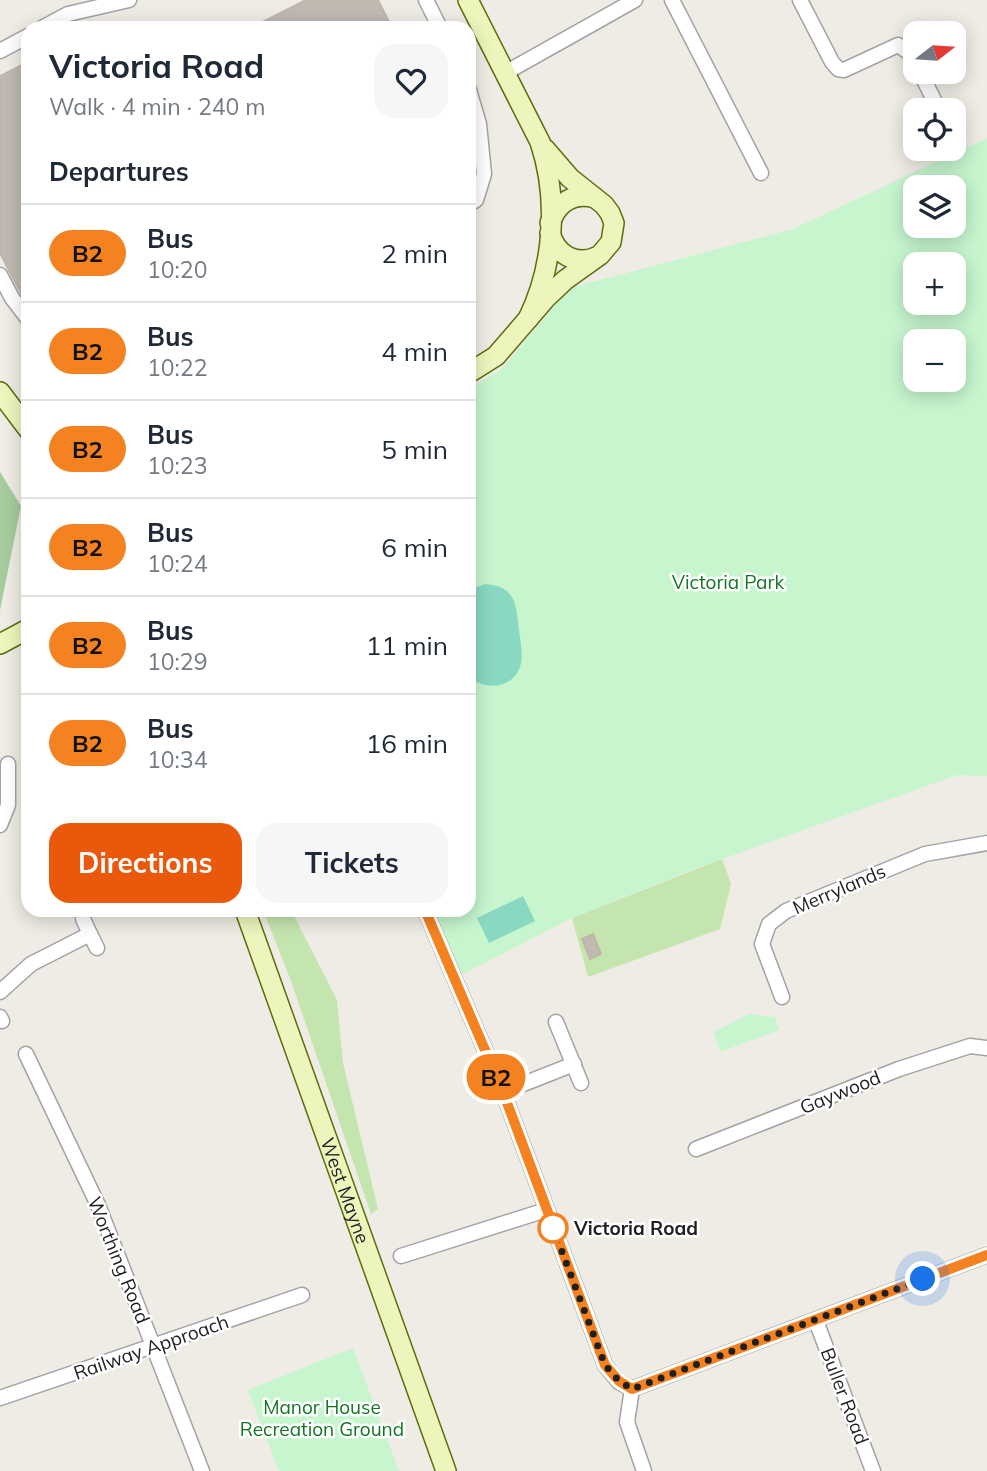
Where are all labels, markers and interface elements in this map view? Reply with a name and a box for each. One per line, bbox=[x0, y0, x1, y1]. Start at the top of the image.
north arrow bbox=[903, 21, 966, 84]
map controls bbox=[903, 21, 966, 392]
button: heart bbox=[374, 44, 448, 118]
text: Victoria Road bbox=[49, 45, 264, 86]
text: Walk · 4 min · 240 m bbox=[49, 92, 266, 121]
button: locate bbox=[903, 98, 966, 161]
text: Departures bbox=[49, 155, 189, 188]
button: layers bbox=[903, 175, 966, 238]
text: Bus bbox=[147, 222, 193, 255]
text: 2 min bbox=[381, 237, 448, 270]
text: B2 bbox=[72, 238, 103, 268]
button: + bbox=[903, 252, 966, 315]
text: 10:20 bbox=[147, 255, 207, 284]
text: Bus bbox=[147, 320, 193, 353]
button: − bbox=[903, 329, 966, 392]
text: 4 min bbox=[381, 335, 448, 368]
text: B2 bbox=[72, 336, 103, 366]
text: 10:22 bbox=[147, 353, 207, 382]
text: Bus bbox=[147, 418, 193, 451]
text: 5 min bbox=[381, 433, 448, 466]
text: B2 bbox=[72, 434, 103, 464]
text: 10:23 bbox=[147, 451, 207, 480]
text: Bus bbox=[147, 516, 193, 549]
text: 6 min bbox=[381, 531, 448, 564]
text: B2 bbox=[72, 532, 103, 562]
text: 10:24 bbox=[147, 549, 207, 578]
park label: Victoria Park bbox=[672, 570, 784, 594]
text: Bus bbox=[147, 614, 193, 647]
text: 11 min bbox=[366, 629, 448, 662]
text: B2 bbox=[72, 630, 103, 660]
text: 10:29 bbox=[147, 647, 207, 676]
text: Bus bbox=[147, 712, 193, 745]
text: 16 min bbox=[366, 727, 448, 760]
text: B2 bbox=[72, 728, 103, 758]
text: 10:34 bbox=[147, 745, 207, 774]
button: Directions bbox=[49, 823, 242, 903]
button: Tickets bbox=[256, 823, 448, 903]
street label: Merrylands bbox=[789, 859, 889, 919]
line badge: B2 bbox=[464, 1054, 528, 1100]
text: B2 bbox=[481, 1062, 511, 1092]
street label: Gaywood bbox=[796, 1065, 884, 1119]
street label: West Mayne bbox=[316, 1134, 375, 1247]
street label: Worthing Road bbox=[83, 1193, 155, 1327]
marker: Victoria Road bbox=[538, 1213, 568, 1243]
place label: Victoria Road bbox=[573, 1216, 698, 1240]
your location bbox=[905, 1261, 940, 1296]
street label: Railway Approach bbox=[70, 1309, 232, 1385]
street label: Buller Road bbox=[816, 1344, 874, 1448]
park label: Manor House Recreation Ground bbox=[240, 1395, 404, 1441]

